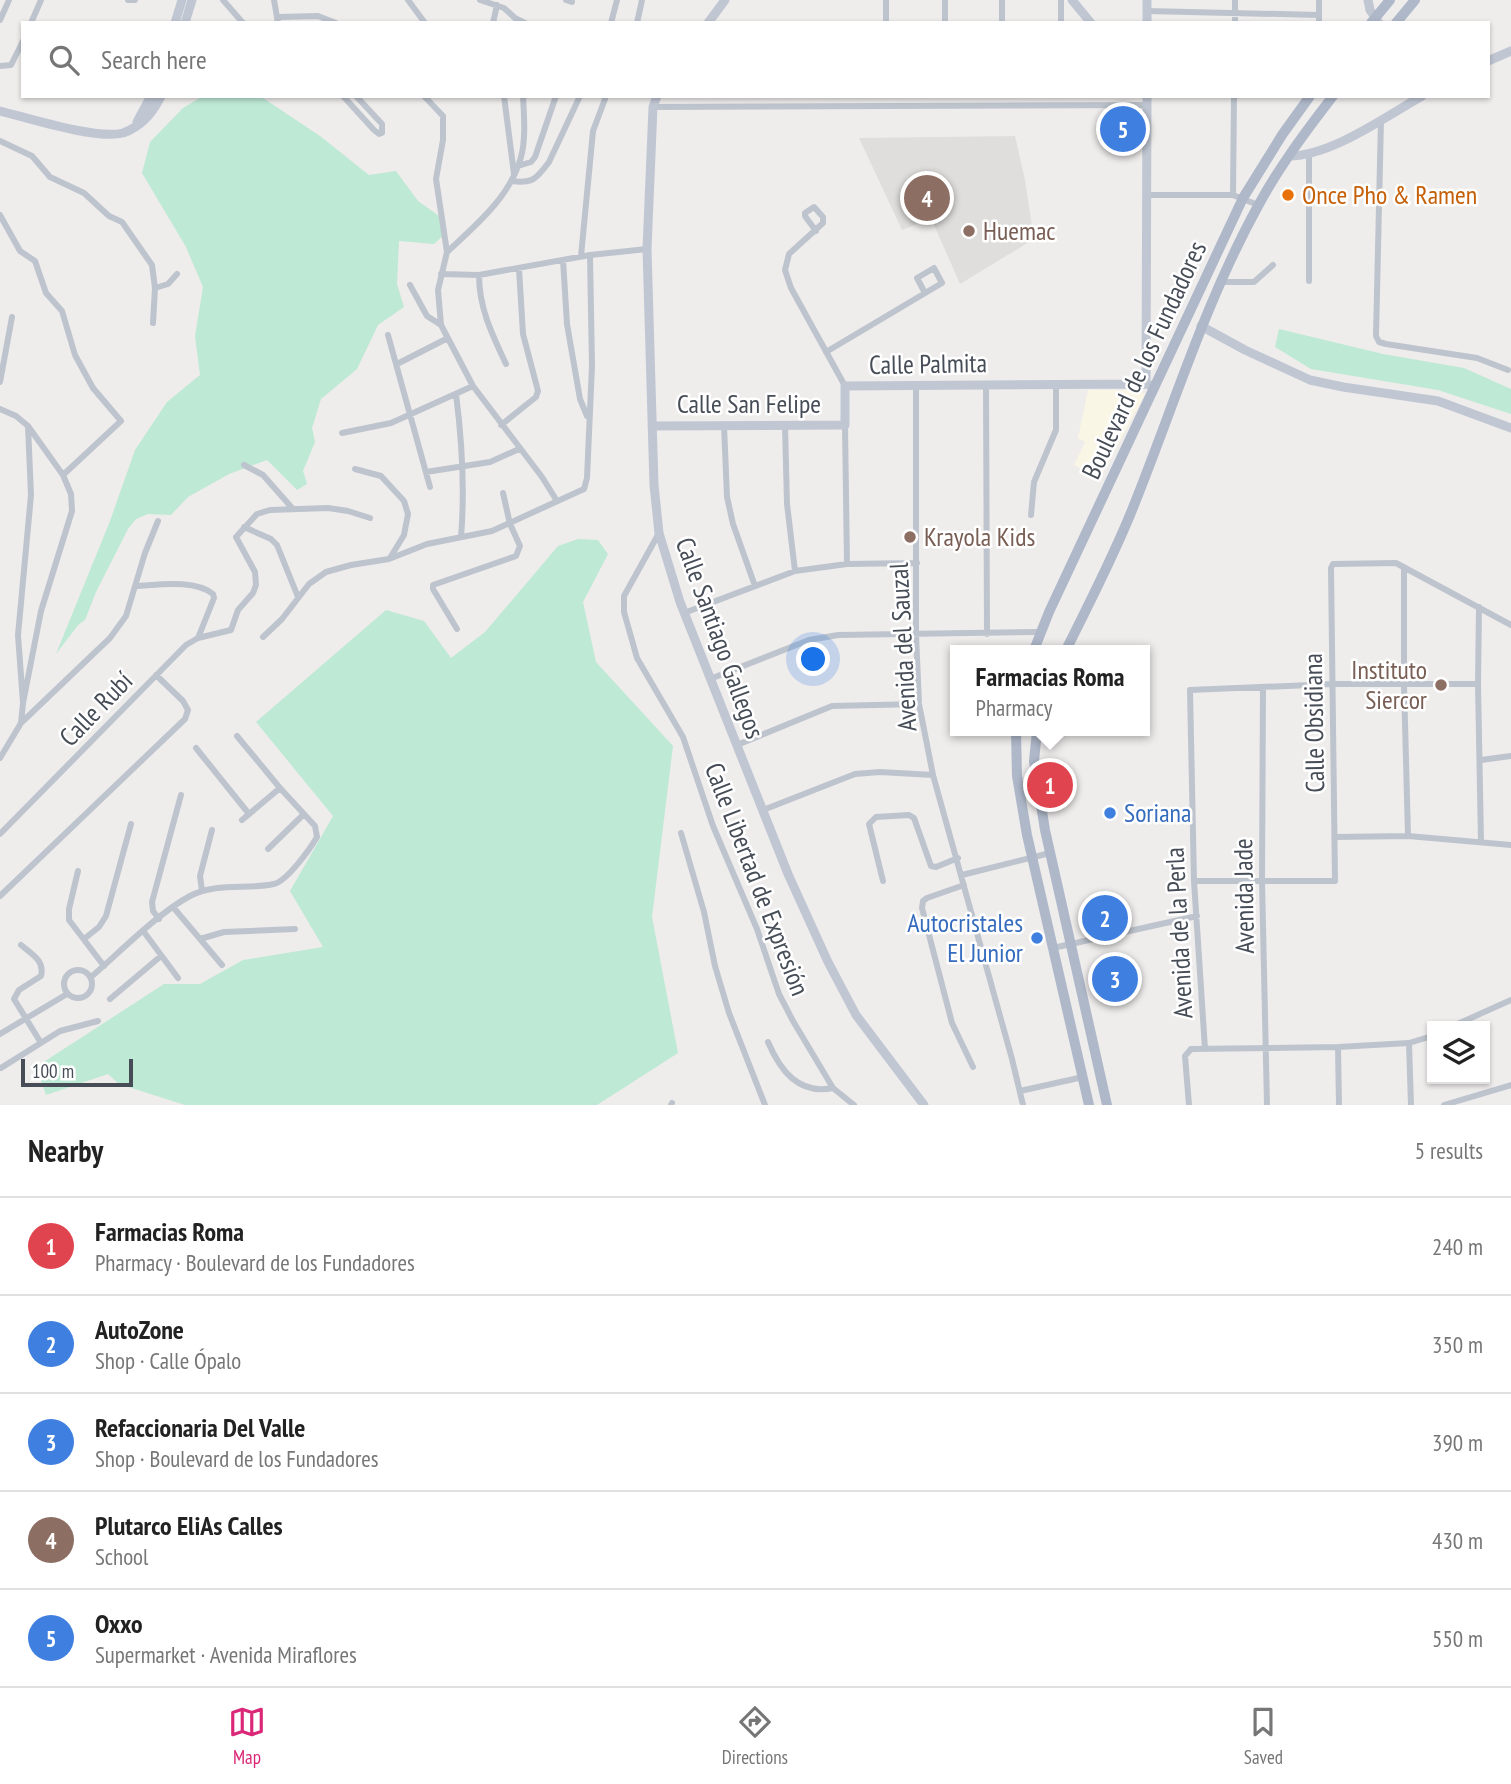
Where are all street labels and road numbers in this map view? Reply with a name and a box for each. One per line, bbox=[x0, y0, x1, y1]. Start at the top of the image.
street label: Boulevard de los Fundadores bbox=[1074, 236, 1213, 484]
street label: Calle Palmita bbox=[869, 346, 987, 381]
street label: Calle San Felipe bbox=[677, 387, 821, 420]
street label: Calle Santiago Gallegos bbox=[669, 533, 772, 743]
street label: Avenida del Sauzal bbox=[882, 562, 923, 732]
street label: Calle Obsidiana bbox=[1296, 653, 1331, 793]
street label: Calle Rubí bbox=[52, 664, 139, 753]
street label: Calle Libertad de Expresión bbox=[698, 758, 817, 1000]
street label: Avenida Jade bbox=[1226, 838, 1261, 954]
street label: Avenida de la Perla bbox=[1158, 847, 1199, 1019]

